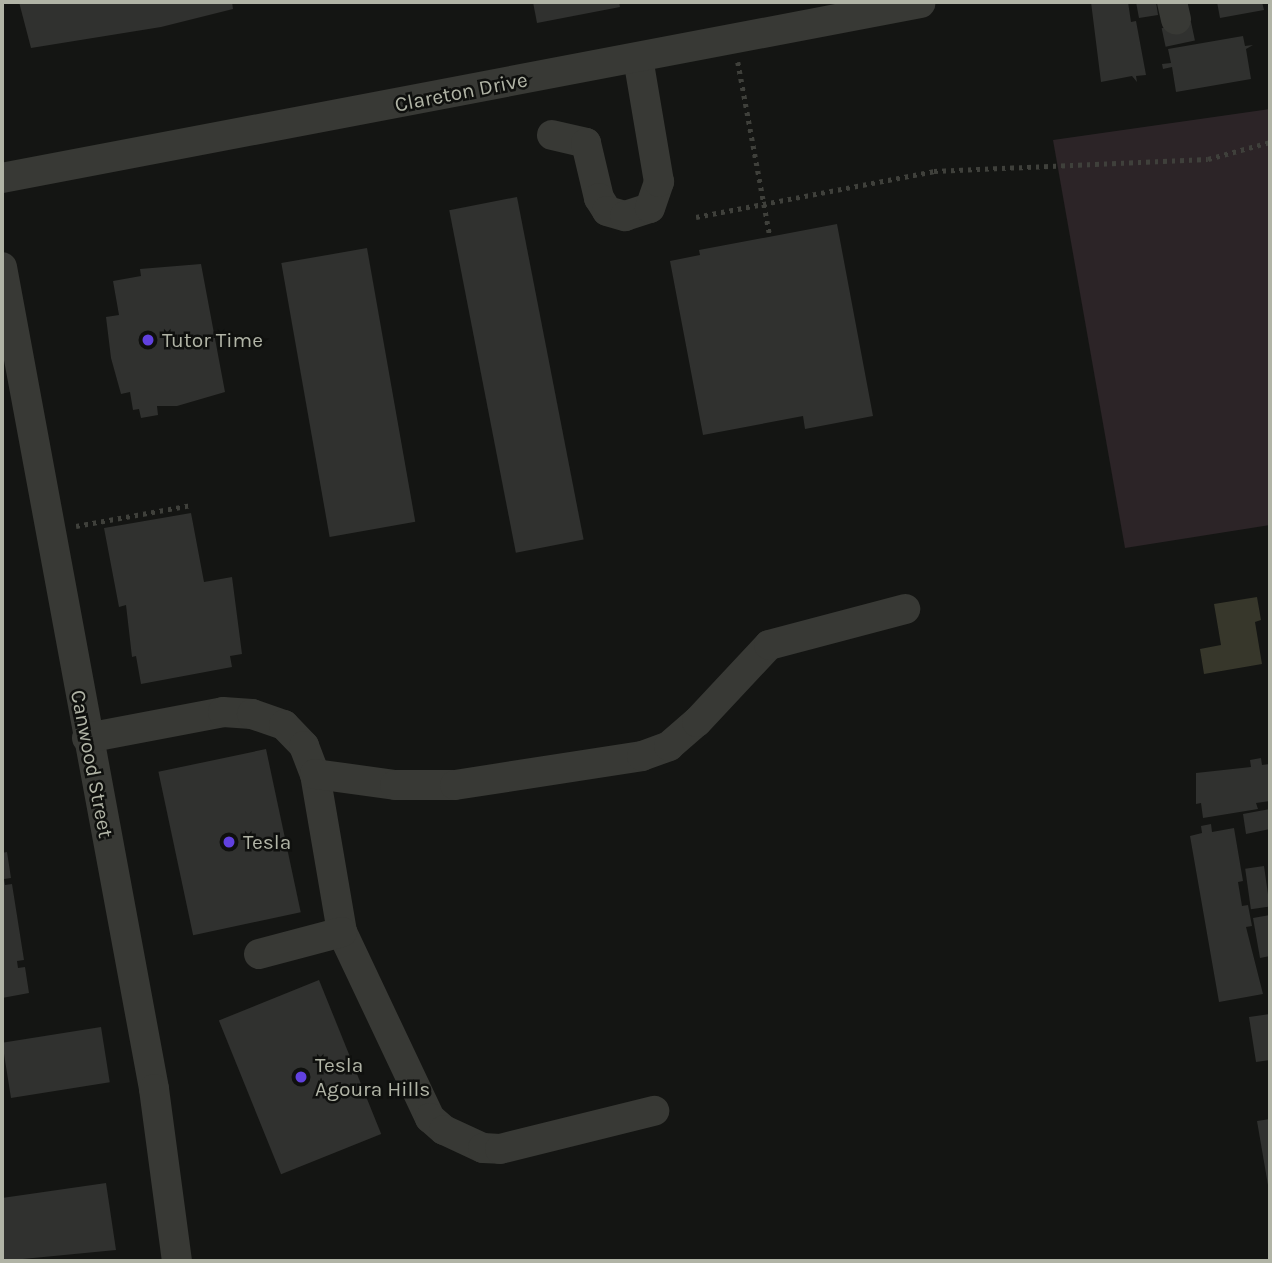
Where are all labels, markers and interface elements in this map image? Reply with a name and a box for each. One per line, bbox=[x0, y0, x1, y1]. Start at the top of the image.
street label: Clareton Drive bbox=[392, 67, 530, 117]
place label: Tutor Time bbox=[162, 327, 263, 353]
marker: Tutor Time bbox=[140, 332, 156, 348]
street label: Canwood Street bbox=[65, 688, 119, 840]
place label: Tesla bbox=[243, 829, 291, 855]
marker: Tesla bbox=[221, 834, 237, 850]
place label: Tesla Agoura Hills bbox=[315, 1052, 430, 1102]
marker: Tesla Agoura Hills bbox=[293, 1069, 309, 1085]

